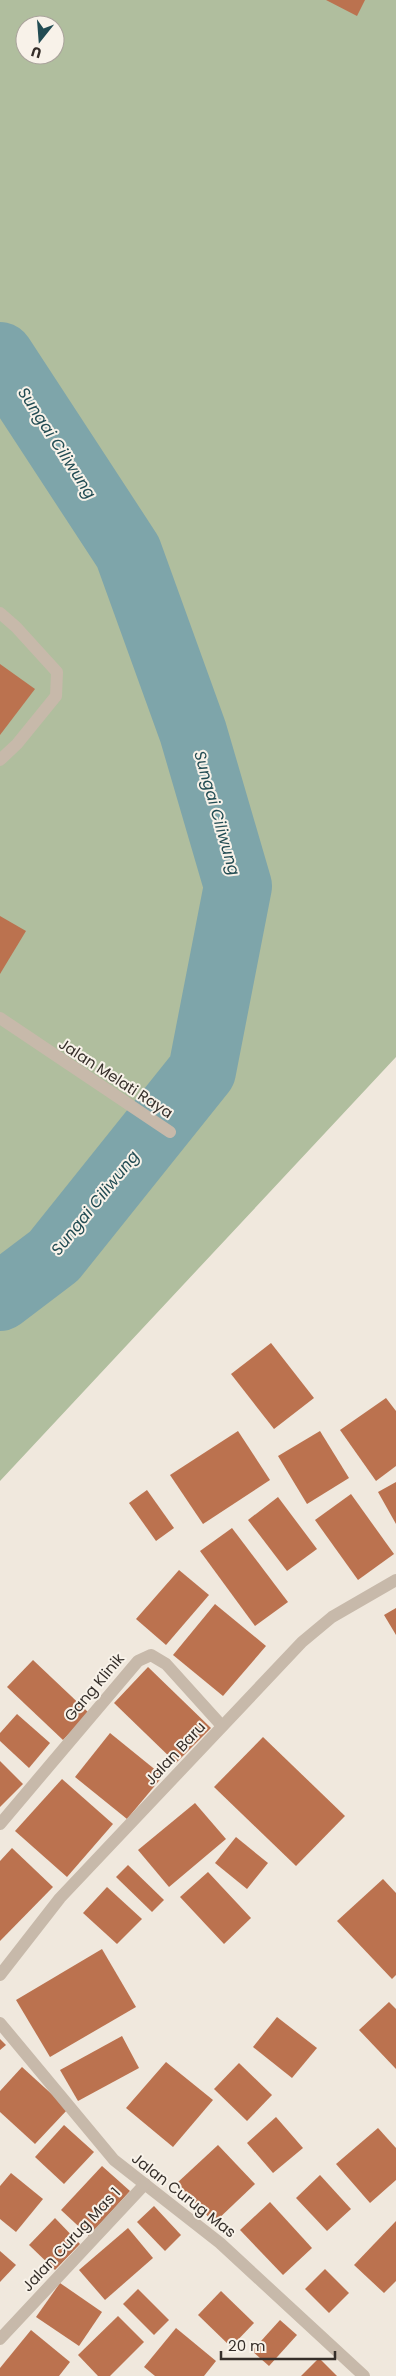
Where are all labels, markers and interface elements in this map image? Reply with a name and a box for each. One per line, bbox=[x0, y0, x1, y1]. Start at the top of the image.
north arrow bbox=[15, 15, 65, 65]
text: U bbox=[28, 41, 44, 63]
water label: Sungai Ciliwung bbox=[12, 383, 102, 503]
water label: Sungai Ciliwung bbox=[188, 748, 246, 878]
street label: Jalan Melati Raya bbox=[55, 1033, 177, 1123]
water label: Sungai Ciliwung bbox=[46, 1146, 145, 1260]
street label: Gang Klinik bbox=[59, 1648, 129, 1726]
street label: Jalan Baru bbox=[140, 1717, 210, 1789]
street label: Jalan Curug Mas bbox=[128, 2148, 241, 2242]
street label: Jalan Curug Mas 1 bbox=[17, 2182, 125, 2296]
scale bar bbox=[221, 2328, 335, 2360]
text: 20 m bbox=[228, 2335, 266, 2356]

